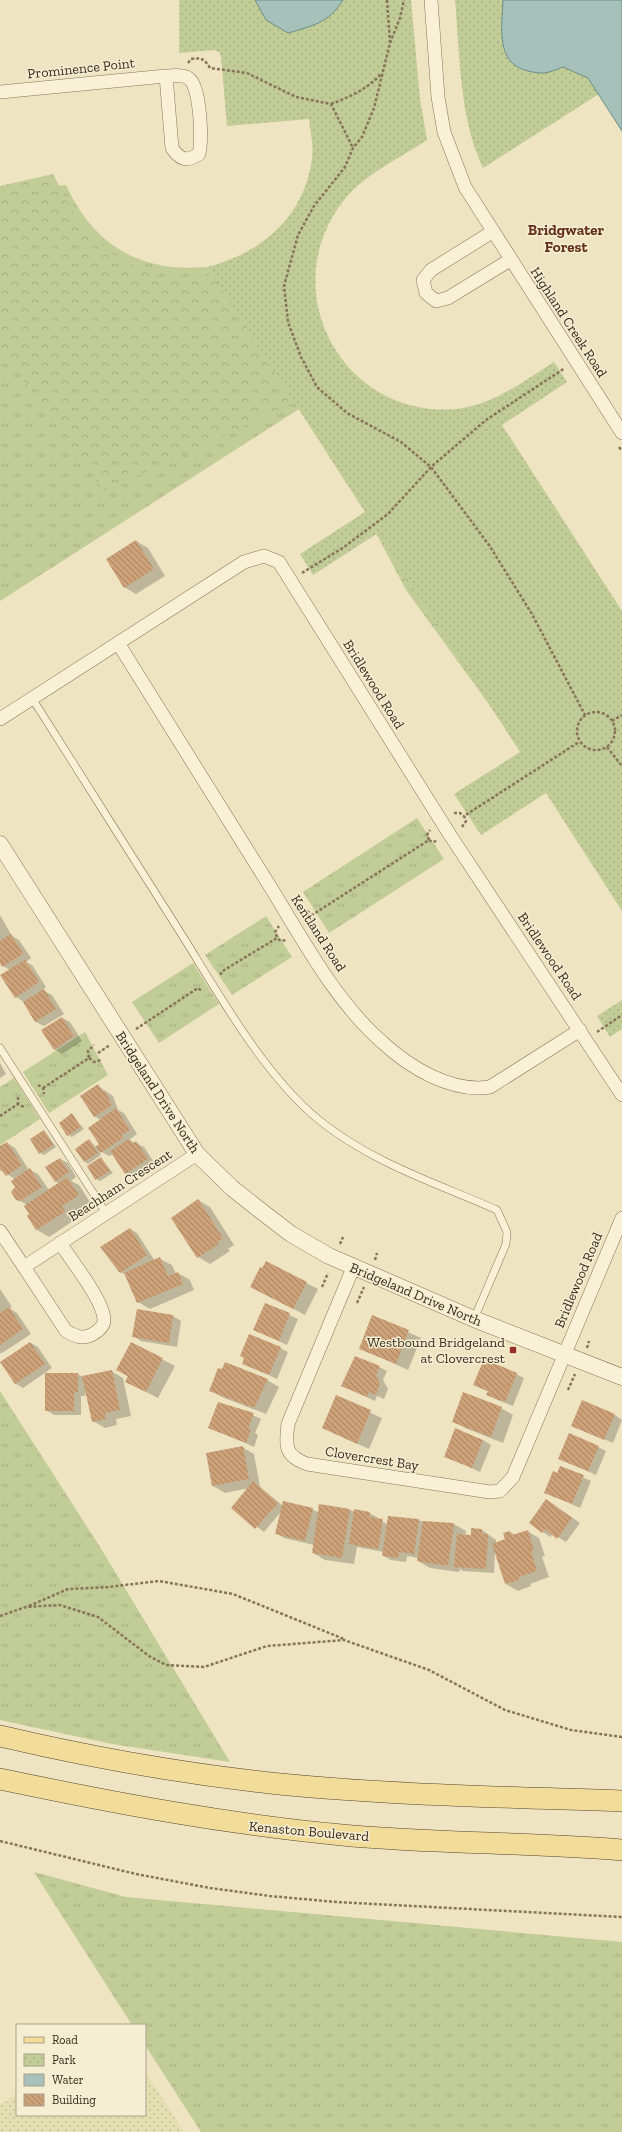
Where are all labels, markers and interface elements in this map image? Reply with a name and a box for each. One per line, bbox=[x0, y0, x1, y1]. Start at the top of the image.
street label: Prominence Point bbox=[26, 54, 136, 83]
district label: Bridgwater Forest bbox=[528, 221, 605, 256]
street label: Highland Creek Road bbox=[527, 264, 611, 381]
street label: Bridlewood Road bbox=[339, 636, 408, 732]
street label: Kentland Road bbox=[287, 892, 350, 975]
street label: Bridlewood Road bbox=[514, 909, 585, 1004]
street label: Bridgeland Drive North bbox=[112, 1028, 203, 1157]
street label: Beachham Crescent bbox=[65, 1145, 176, 1225]
street label: Bridlewood Road bbox=[551, 1230, 606, 1330]
street label: Bridgeland Drive North bbox=[347, 1259, 485, 1330]
place label: Westbound Bridgeland at Clovercrest bbox=[367, 1334, 506, 1367]
marker: Westbound Bridgeland at Clovercrest bbox=[508, 1345, 518, 1355]
street label: Clovercrest Bay bbox=[324, 1443, 421, 1474]
street label: Kenaston Boulevard bbox=[248, 1818, 370, 1845]
legend bbox=[16, 2024, 146, 2116]
text: Road bbox=[52, 2033, 78, 2047]
text: Park bbox=[52, 2053, 77, 2067]
text: Water bbox=[52, 2073, 84, 2087]
text: Building bbox=[52, 2093, 96, 2107]

